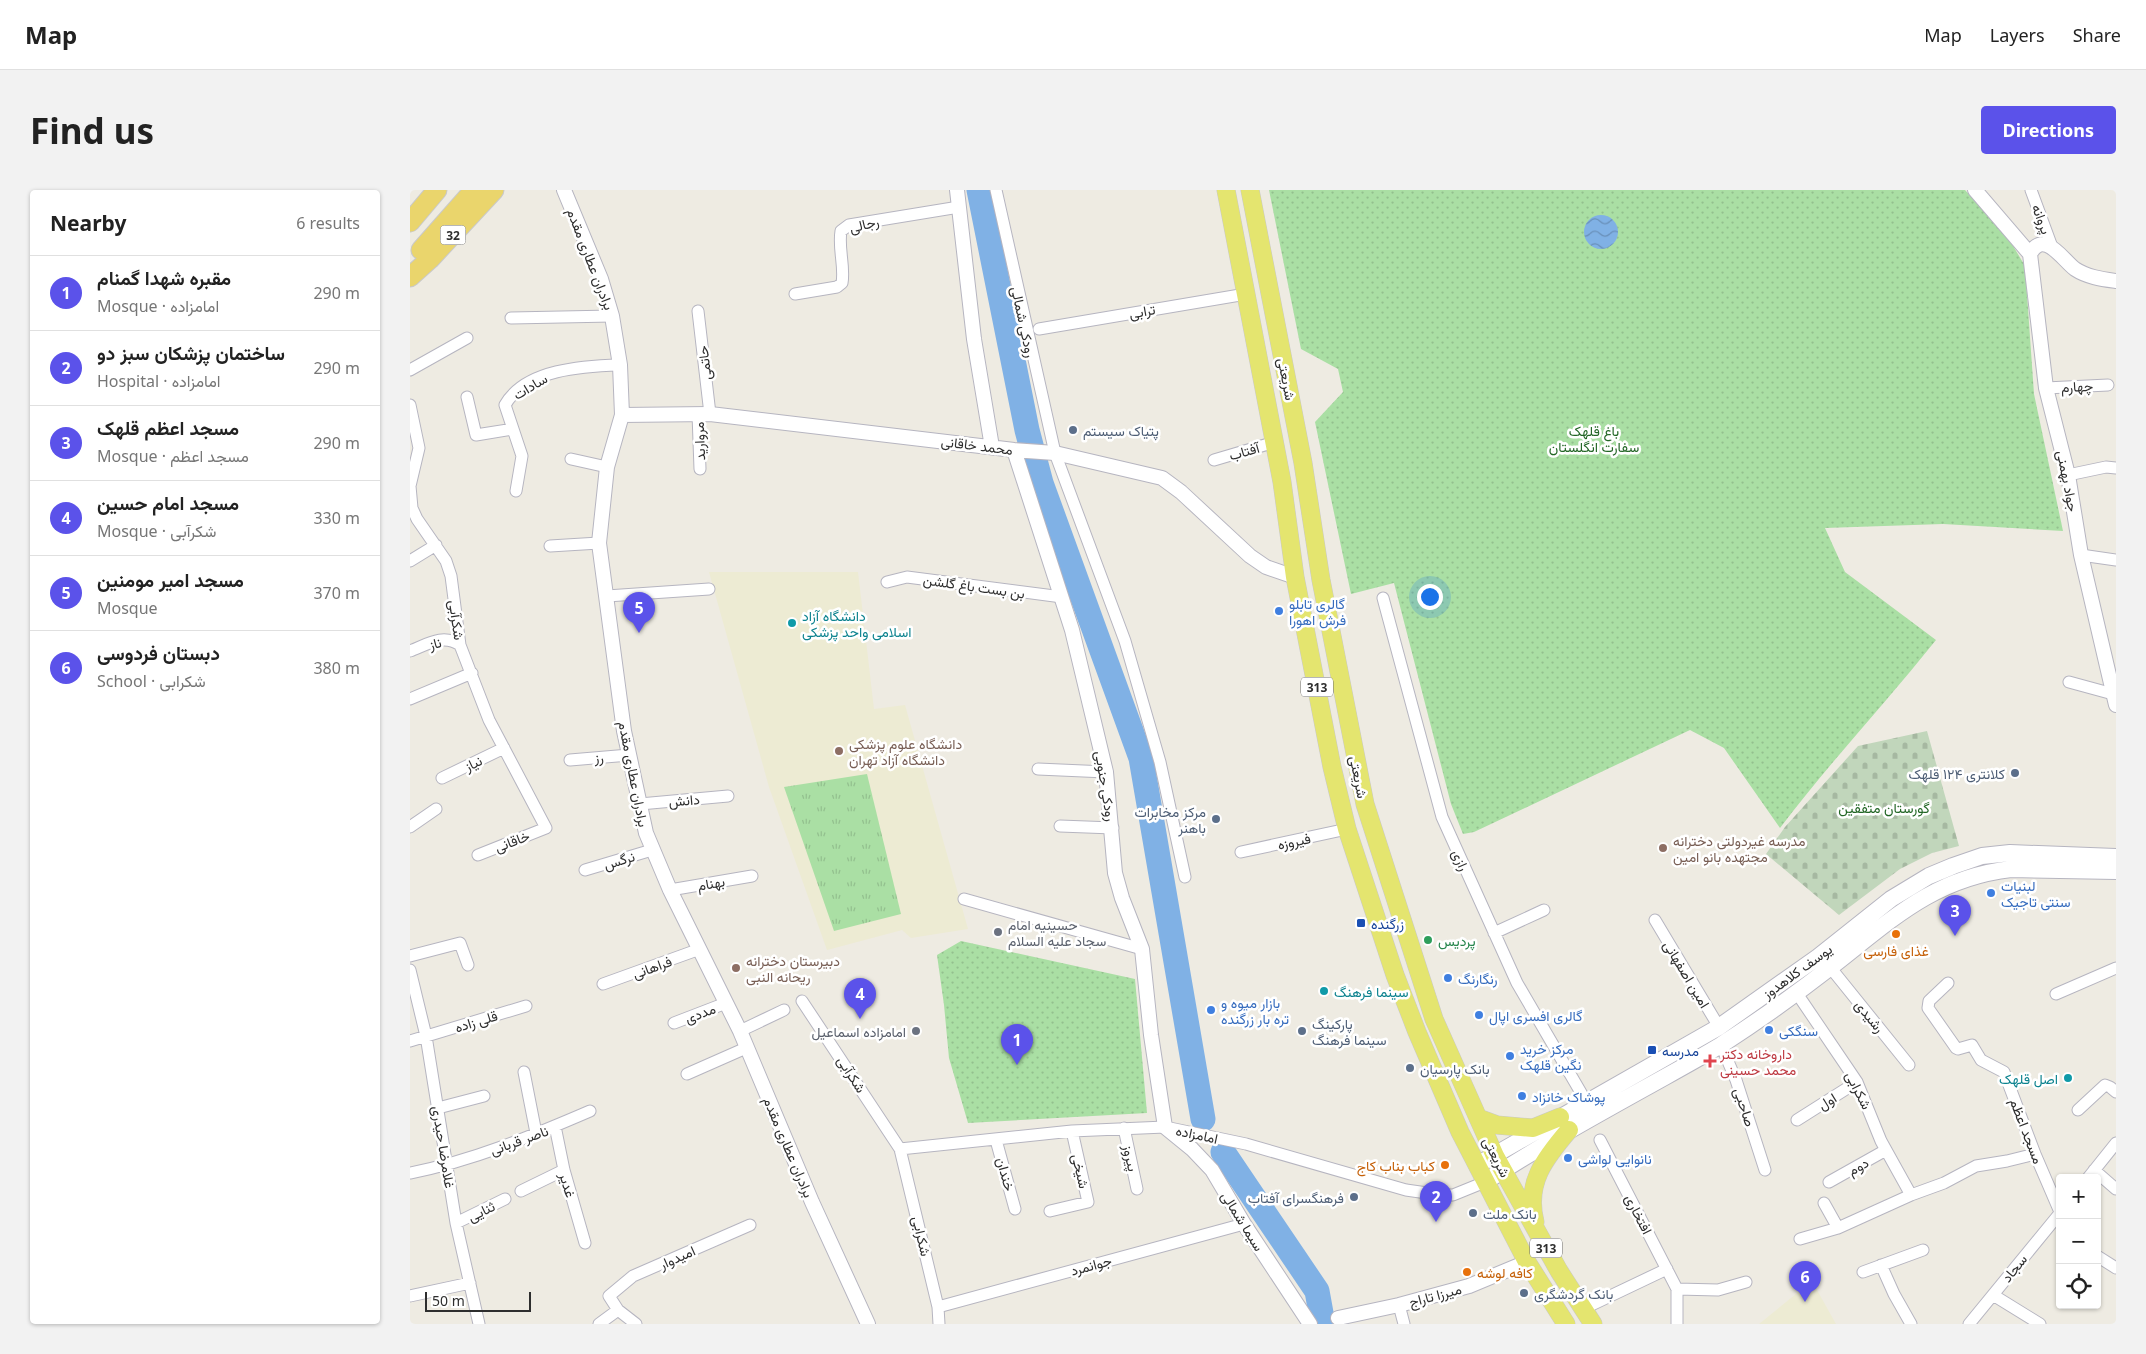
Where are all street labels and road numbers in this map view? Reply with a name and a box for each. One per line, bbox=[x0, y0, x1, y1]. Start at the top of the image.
street label: پروانه bbox=[2027, 201, 2056, 237]
street label: برادران عطاری مقدم bbox=[563, 205, 619, 313]
street label: رجالی bbox=[847, 211, 881, 237]
road number: 32 bbox=[440, 226, 466, 244]
street label: رودکی شمالی bbox=[1007, 285, 1041, 359]
street label: ترابی bbox=[1127, 299, 1157, 323]
street label: حاتمی bbox=[692, 345, 716, 381]
street label: شریعتی bbox=[1274, 356, 1300, 402]
street label: سادات bbox=[509, 368, 551, 404]
street label: چهارم bbox=[2061, 376, 2094, 397]
street label: مروارید bbox=[689, 421, 709, 461]
street label: محمد خاقانی bbox=[940, 431, 1014, 459]
street label: آفتاب bbox=[1227, 437, 1263, 464]
street label: جواد بهمنی bbox=[2053, 449, 2083, 513]
street label: بن بست باغ گلشن bbox=[922, 569, 1026, 605]
street label: شکرآبی bbox=[445, 599, 469, 641]
street label: ناز bbox=[426, 632, 443, 654]
road number: 313 bbox=[1301, 678, 1333, 697]
street label: برادران عطاری مقدم bbox=[614, 719, 654, 829]
street label: رز bbox=[593, 747, 605, 767]
street label: رودکی جنوبی bbox=[1091, 749, 1121, 823]
street label: نیاز bbox=[460, 751, 485, 776]
street label: شریعتی bbox=[1346, 754, 1372, 800]
street label: دانش bbox=[668, 789, 701, 811]
street label: خاقانی bbox=[492, 826, 532, 856]
street label: فیروزه bbox=[1276, 828, 1312, 854]
street label: نرگس bbox=[601, 846, 637, 874]
street label: رازی bbox=[1448, 846, 1474, 874]
street label: بهنام bbox=[696, 871, 726, 895]
street label: امین اصفهانی bbox=[1659, 937, 1715, 1011]
street label: یوسف کلاهدوز bbox=[1757, 939, 1836, 1003]
street label: فراهانی bbox=[630, 951, 674, 983]
street label: رشیدی bbox=[1851, 996, 1889, 1037]
street label: مددی bbox=[682, 998, 718, 1028]
street label: قلی زاده bbox=[452, 1005, 500, 1037]
street label: شکرآبی bbox=[833, 1052, 871, 1096]
street label: شکرابی bbox=[1841, 1068, 1877, 1112]
street label: صاحبی bbox=[1730, 1085, 1760, 1129]
street label: اول bbox=[1814, 1088, 1840, 1115]
street label: برادران عطاری مقدم bbox=[759, 1094, 819, 1200]
street label: مسجد اعظم bbox=[2006, 1095, 2048, 1167]
street label: غلامرضا حیدری bbox=[428, 1104, 460, 1190]
street label: امامزاده bbox=[1174, 1120, 1220, 1148]
street label: ناصر قربانی bbox=[487, 1121, 551, 1159]
street label: شریعتی bbox=[1479, 1134, 1515, 1180]
street label: پیروز bbox=[1118, 1142, 1143, 1173]
street label: شیخی bbox=[1068, 1152, 1094, 1190]
street label: دوم bbox=[1844, 1152, 1872, 1179]
street label: خندان bbox=[992, 1155, 1020, 1193]
street label: غدیر bbox=[555, 1169, 581, 1200]
street label: سیما شمالی bbox=[1217, 1187, 1269, 1255]
street label: افتخاری bbox=[1621, 1191, 1657, 1237]
street label: ثنایی bbox=[464, 1196, 498, 1226]
street label: شکرابی bbox=[908, 1214, 936, 1258]
road number: 313 bbox=[1530, 1238, 1562, 1258]
street label: امیدوار bbox=[655, 1241, 698, 1274]
street label: جوانمرد bbox=[1068, 1250, 1114, 1280]
street label: سجاد bbox=[1997, 1250, 2031, 1286]
street label: میرزا تاراج bbox=[1407, 1279, 1464, 1313]

